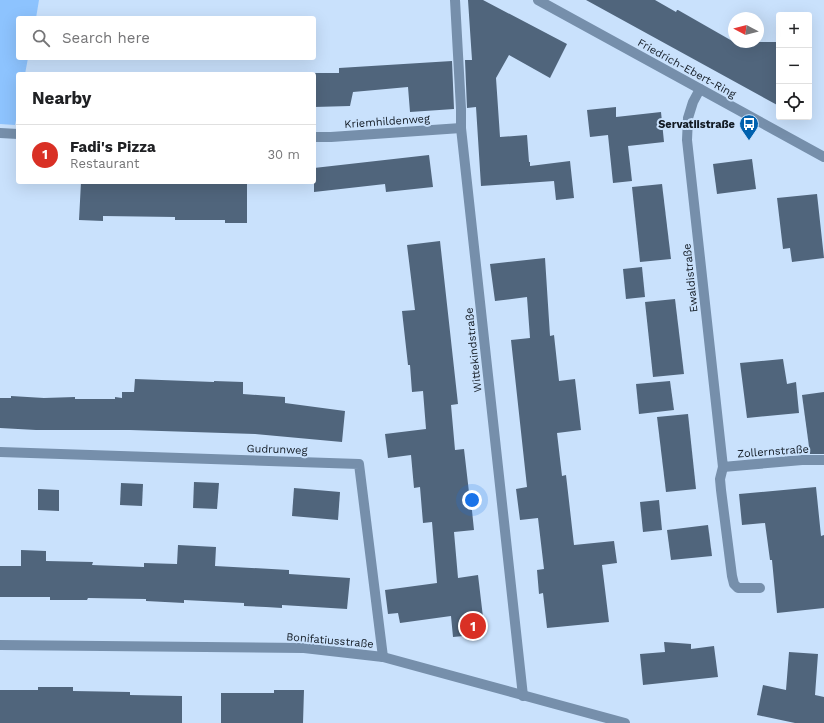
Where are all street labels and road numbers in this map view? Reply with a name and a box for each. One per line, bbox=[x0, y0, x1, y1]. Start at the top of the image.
street label: Friedrich-Ebert-Ring bbox=[635, 36, 738, 101]
street label: Kriemhildenweg bbox=[344, 112, 430, 131]
street label: Ewaldistraße bbox=[680, 243, 701, 313]
street label: Wittekindstraße bbox=[463, 307, 484, 393]
street label: Gudrunweg bbox=[246, 442, 308, 457]
street label: Zollernstraße bbox=[737, 443, 809, 460]
street label: Bonifatiusstraße bbox=[286, 630, 374, 651]

